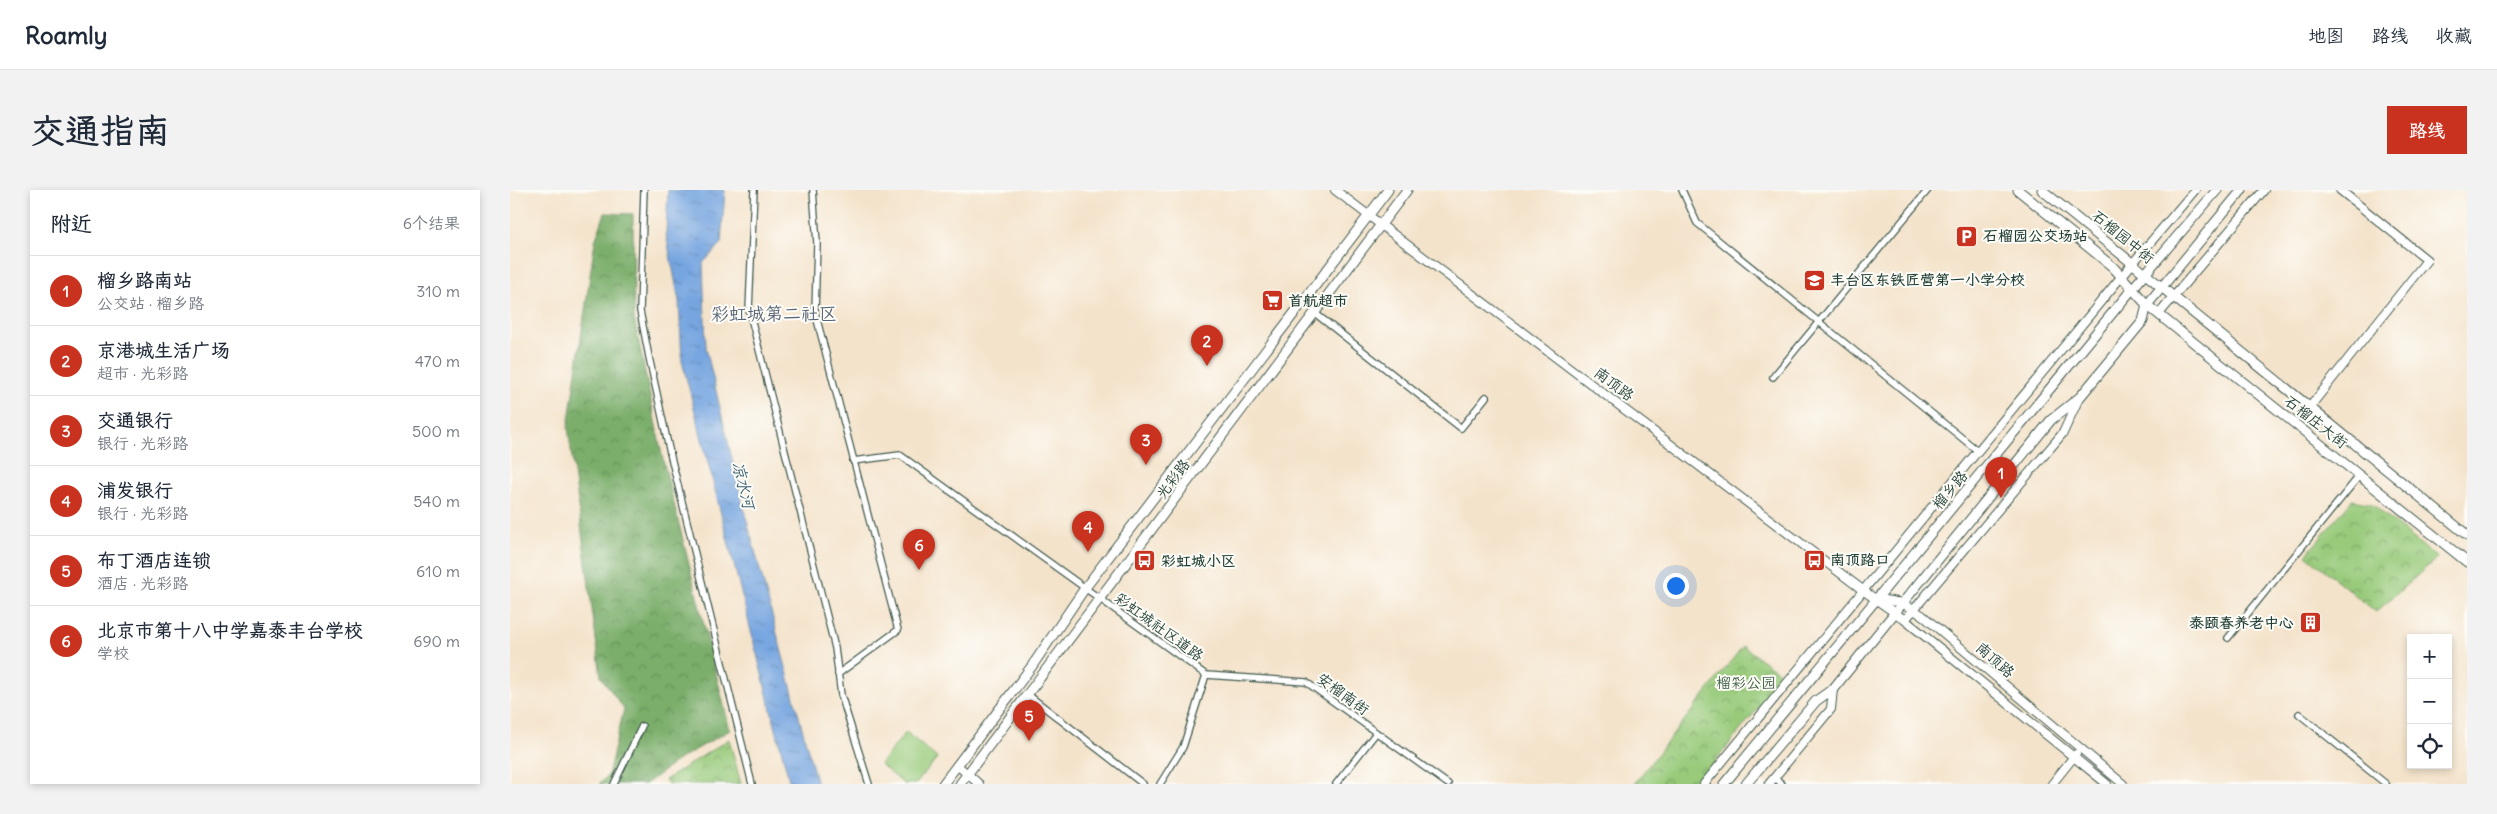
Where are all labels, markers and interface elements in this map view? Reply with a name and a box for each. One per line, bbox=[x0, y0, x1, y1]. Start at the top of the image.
text: Roamly bbox=[25, 20, 107, 50]
text: 地图 bbox=[2308, 24, 2344, 47]
text: 路线 bbox=[2372, 24, 2408, 47]
text: 收藏 bbox=[2436, 24, 2472, 47]
button: 路线 bbox=[2387, 106, 2467, 154]
text: 交通指南 bbox=[30, 108, 170, 152]
street label: 石榴园中街 bbox=[2088, 206, 2158, 268]
text: 附近 bbox=[50, 210, 92, 237]
text: 6个结果 bbox=[403, 213, 460, 233]
parking icon: 石榴园公交场站 bbox=[1955, 224, 1979, 248]
place label: 石榴园公交场站 bbox=[1983, 226, 2088, 245]
text: 榴乡路南站 bbox=[97, 268, 192, 292]
school or university icon: 丰台区东铁匠营第一小学分校 bbox=[1802, 268, 1826, 292]
place label: 丰台区东铁匠营第一小学分校 bbox=[1830, 270, 2025, 289]
text: 1 bbox=[63, 281, 69, 301]
text: 310 m bbox=[416, 281, 460, 301]
supermarket icon: 首航超市 bbox=[1260, 289, 1284, 313]
place label: 首航超市 bbox=[1288, 291, 1348, 310]
text: 公交站 · 榴乡路 bbox=[97, 293, 204, 313]
district label: 彩虹城第二社区 bbox=[711, 302, 837, 325]
pin: 2 bbox=[1191, 325, 1223, 366]
text: 京港城生活广场 bbox=[97, 338, 230, 362]
text: 2 bbox=[62, 351, 70, 371]
text: 470 m bbox=[415, 351, 460, 371]
street label: 南顶路 bbox=[1591, 362, 1638, 405]
text: 超市 · 光彩路 bbox=[97, 363, 188, 383]
street label: 石榴庄大街 bbox=[2281, 391, 2352, 452]
text: 交通银行 bbox=[97, 408, 173, 432]
text: 3 bbox=[61, 421, 71, 441]
text: 500 m bbox=[412, 421, 460, 441]
pin: 3 bbox=[1130, 424, 1162, 465]
text: 银行 · 光彩路 bbox=[97, 433, 188, 453]
street label: 光彩路 bbox=[1151, 455, 1194, 502]
pin: 1 bbox=[1985, 457, 2017, 498]
water label: 凉水河 bbox=[728, 459, 760, 514]
street label: 榴乡路 bbox=[1928, 466, 1971, 513]
text: 浦发银行 bbox=[97, 478, 173, 502]
text: 4 bbox=[61, 491, 71, 511]
text: 540 m bbox=[413, 491, 460, 511]
text: 银行 · 光彩路 bbox=[97, 503, 188, 523]
pin: 4 bbox=[1072, 511, 1104, 552]
pin: 6 bbox=[903, 529, 935, 570]
text: 布丁酒店连锁 bbox=[97, 548, 211, 572]
bus stop icon: 南顶路口 bbox=[1802, 548, 1826, 572]
bus stop icon: 彩虹城小区 bbox=[1133, 549, 1157, 573]
place label: 南顶路口 bbox=[1830, 550, 1890, 569]
place label: 彩虹城小区 bbox=[1161, 551, 1236, 570]
text: 5 bbox=[61, 561, 71, 581]
text: 610 m bbox=[416, 561, 460, 581]
text: 酒店 · 光彩路 bbox=[97, 573, 188, 593]
your location bbox=[1663, 573, 1689, 599]
street label: 彩虹城社区道路 bbox=[1111, 588, 1207, 665]
building icon: 泰颐春养老中心 bbox=[2298, 611, 2322, 635]
place label: 泰颐春养老中心 bbox=[2189, 613, 2294, 632]
text: 北京市第十八中学嘉泰丰台学校 bbox=[97, 618, 363, 642]
text: 6 bbox=[61, 631, 71, 651]
text: 690 m bbox=[413, 631, 460, 651]
map controls bbox=[2407, 634, 2452, 769]
button: + bbox=[2407, 634, 2452, 679]
street label: 南顶路 bbox=[1972, 638, 2019, 682]
text: 学校 bbox=[97, 643, 129, 663]
street label: 安榴南街 bbox=[1313, 668, 1373, 719]
park label: 榴彩公园 bbox=[1716, 673, 1776, 692]
button: − bbox=[2407, 679, 2452, 724]
pin: 5 bbox=[1013, 700, 1045, 741]
button: locate bbox=[2407, 724, 2452, 769]

